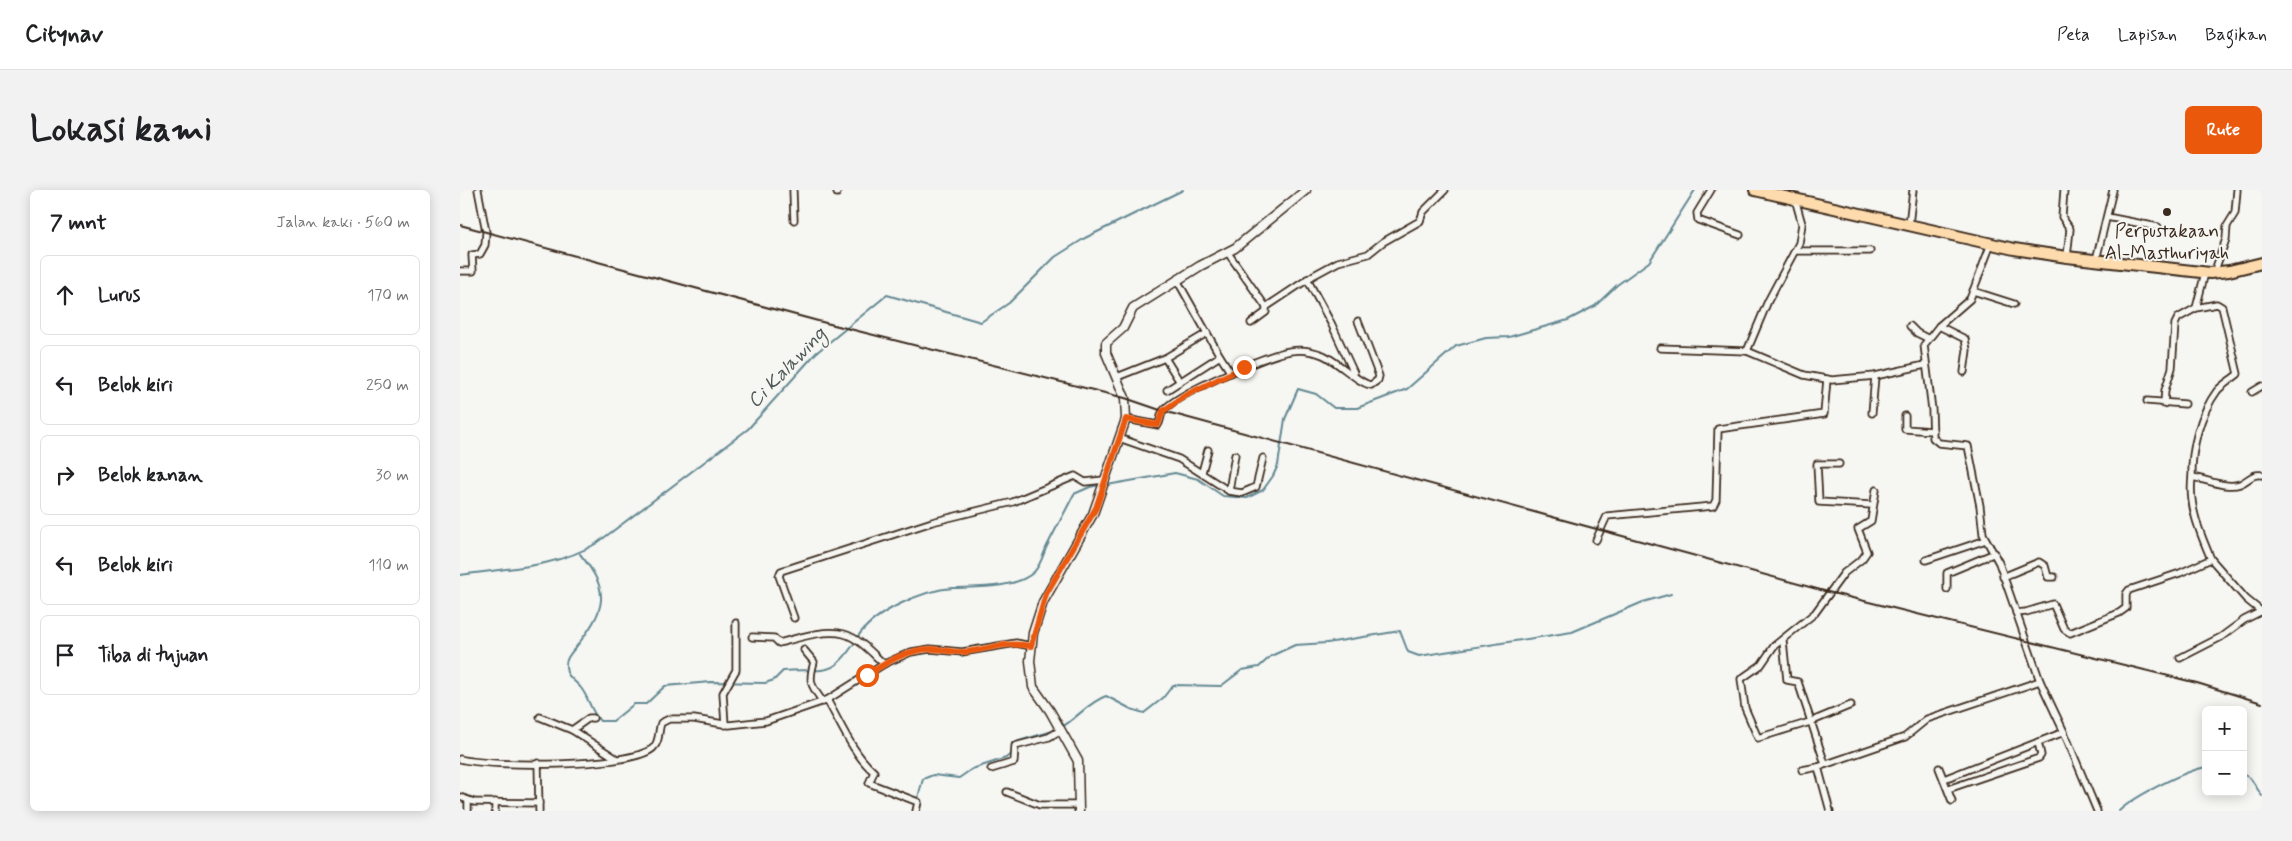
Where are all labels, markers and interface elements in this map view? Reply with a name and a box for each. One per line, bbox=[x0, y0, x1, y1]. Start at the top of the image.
text: Citynav bbox=[25, 19, 103, 50]
text: Peta bbox=[2057, 23, 2090, 47]
text: Lapisan bbox=[2118, 23, 2177, 47]
text: Bagikan bbox=[2205, 23, 2267, 47]
button: Rute bbox=[2185, 106, 2262, 154]
text: Lokasi kami bbox=[30, 107, 212, 153]
marker: Perpustakaan Al-Masthuriyah bbox=[2161, 206, 2173, 218]
text: 7 mnt bbox=[50, 209, 107, 237]
text: Jalan kaki · 560 m bbox=[276, 212, 410, 233]
place label: Perpustakaan Al-Masthuriyah bbox=[2105, 219, 2229, 266]
icon: ahead bbox=[51, 281, 79, 309]
text: Lurus bbox=[98, 283, 140, 308]
text: 170 m bbox=[367, 285, 409, 306]
water label: Ci Kalawing bbox=[742, 320, 835, 416]
route end bbox=[1233, 356, 1256, 379]
icon: left bbox=[51, 371, 79, 399]
text: Belok kiri bbox=[98, 373, 173, 398]
text: 250 m bbox=[366, 375, 409, 396]
icon: right bbox=[51, 461, 79, 489]
text: Belok kanan bbox=[98, 463, 203, 488]
text: 30 m bbox=[376, 465, 409, 486]
icon: left bbox=[51, 551, 79, 579]
text: Belok kiri bbox=[98, 553, 173, 578]
text: 110 m bbox=[368, 555, 409, 576]
icon: arrive bbox=[51, 641, 79, 669]
text: Tiba di tujuan bbox=[98, 643, 209, 668]
route start bbox=[856, 664, 879, 687]
map controls bbox=[2202, 706, 2247, 796]
button: + bbox=[2202, 706, 2247, 751]
button: − bbox=[2202, 751, 2247, 796]

